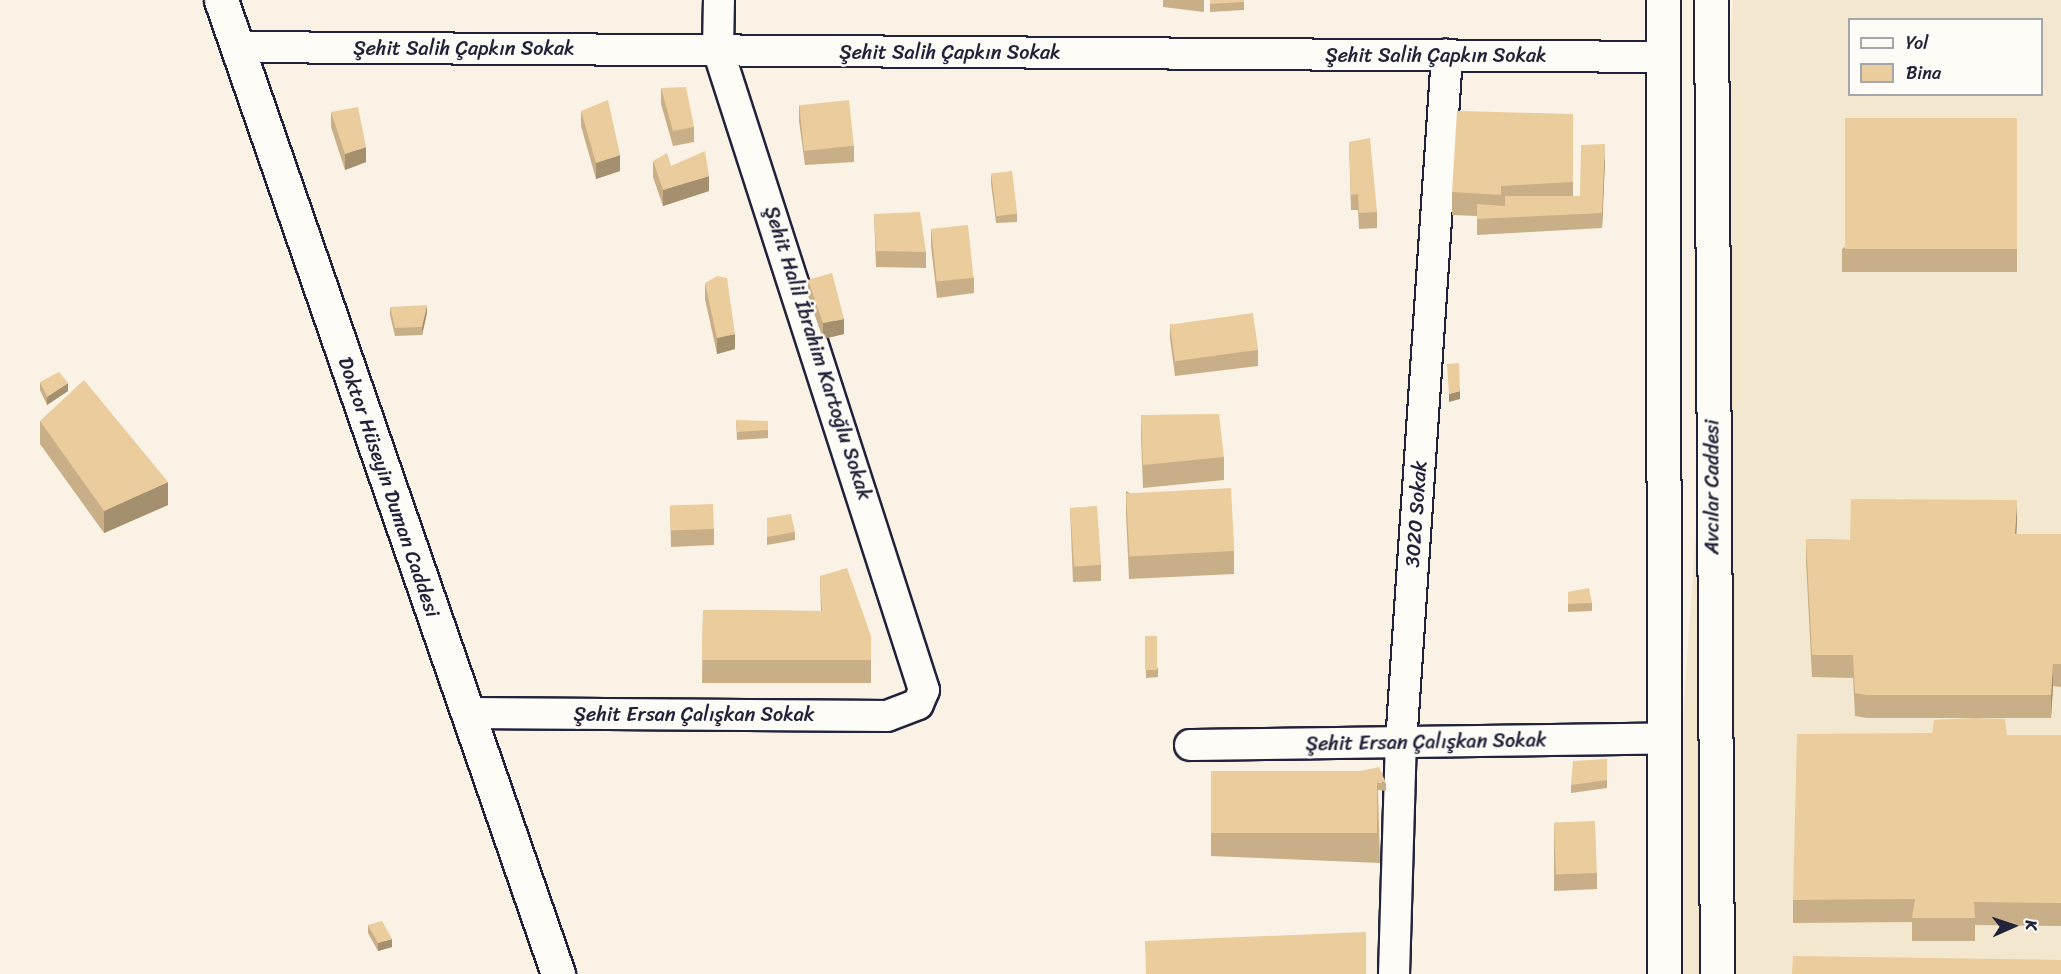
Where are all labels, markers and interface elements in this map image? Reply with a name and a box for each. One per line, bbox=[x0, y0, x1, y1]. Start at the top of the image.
legend bbox=[1848, 18, 2043, 96]
text: Yol bbox=[1906, 27, 1928, 59]
street label: Şehit Salih Çapkın Sokak bbox=[353, 36, 575, 60]
street label: Şehit Salih Çapkın Sokak bbox=[839, 40, 1061, 64]
street label: Şehit Salih Çapkın Sokak bbox=[1325, 43, 1547, 67]
text: Bina bbox=[1906, 57, 1941, 89]
street label: Şehit Halil İbrahim Kartoğlu Sokak bbox=[759, 203, 877, 503]
street label: Doktor Hüseyin Duman Caddesi bbox=[333, 354, 445, 620]
street label: Avcılar Caddesi bbox=[1700, 420, 1724, 554]
street label: 3020 Sokak bbox=[1400, 460, 1432, 568]
street label: Şehit Ersan Çalışkan Sokak bbox=[574, 702, 814, 726]
street label: Şehit Ersan Çalışkan Sokak bbox=[1305, 728, 1547, 756]
north arrow bbox=[1983, 896, 2043, 956]
text: K bbox=[2017, 919, 2046, 931]

